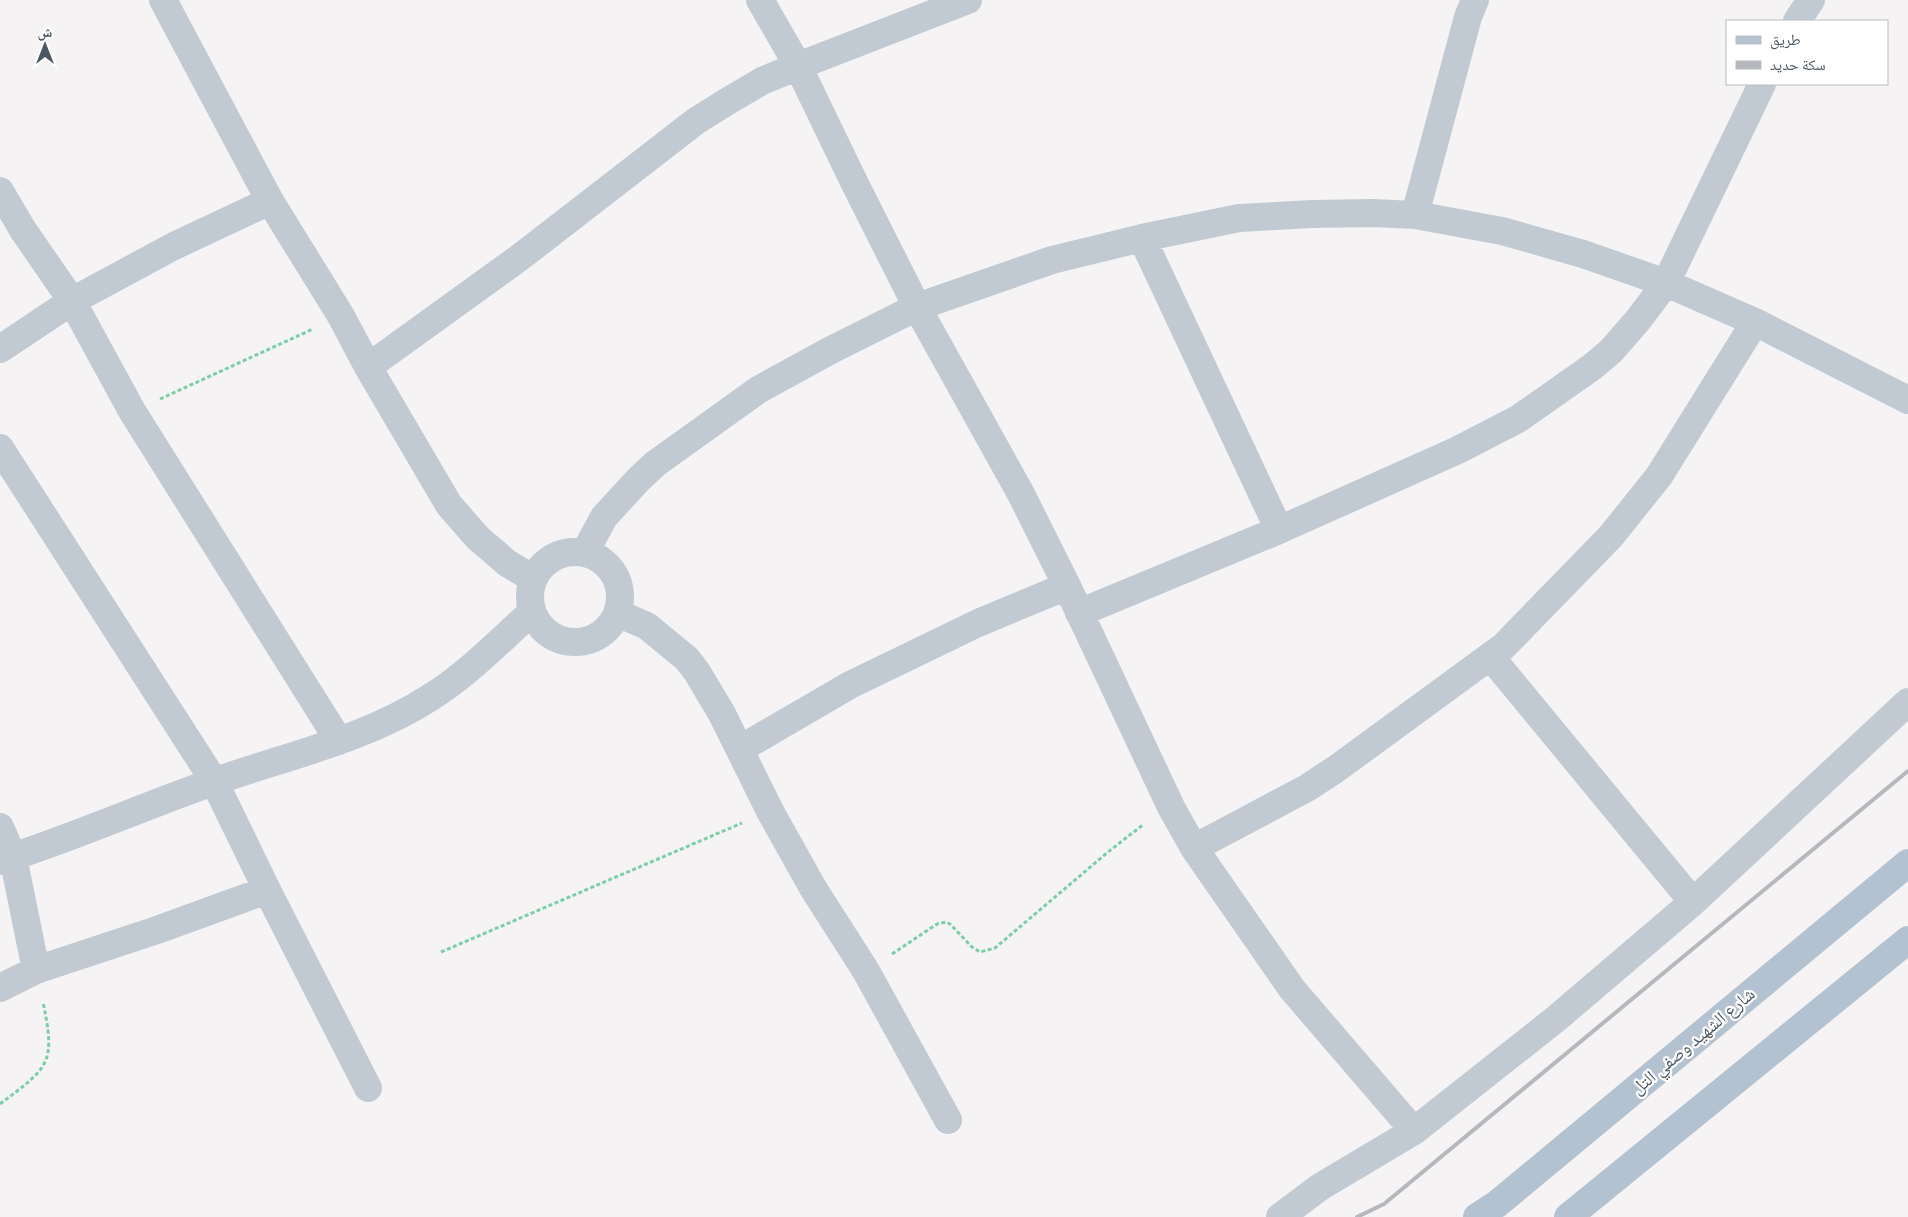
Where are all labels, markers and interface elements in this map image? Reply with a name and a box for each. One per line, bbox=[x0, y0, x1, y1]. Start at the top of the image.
north arrow bbox=[20, 20, 70, 70]
legend bbox=[1726, 20, 1888, 85]
text: ش bbox=[38, 23, 53, 41]
text: طريق bbox=[1770, 30, 1801, 50]
text: سكة حديد bbox=[1770, 55, 1826, 74]
street label: شارع الشهيد وصفي التل bbox=[1626, 982, 1762, 1102]

